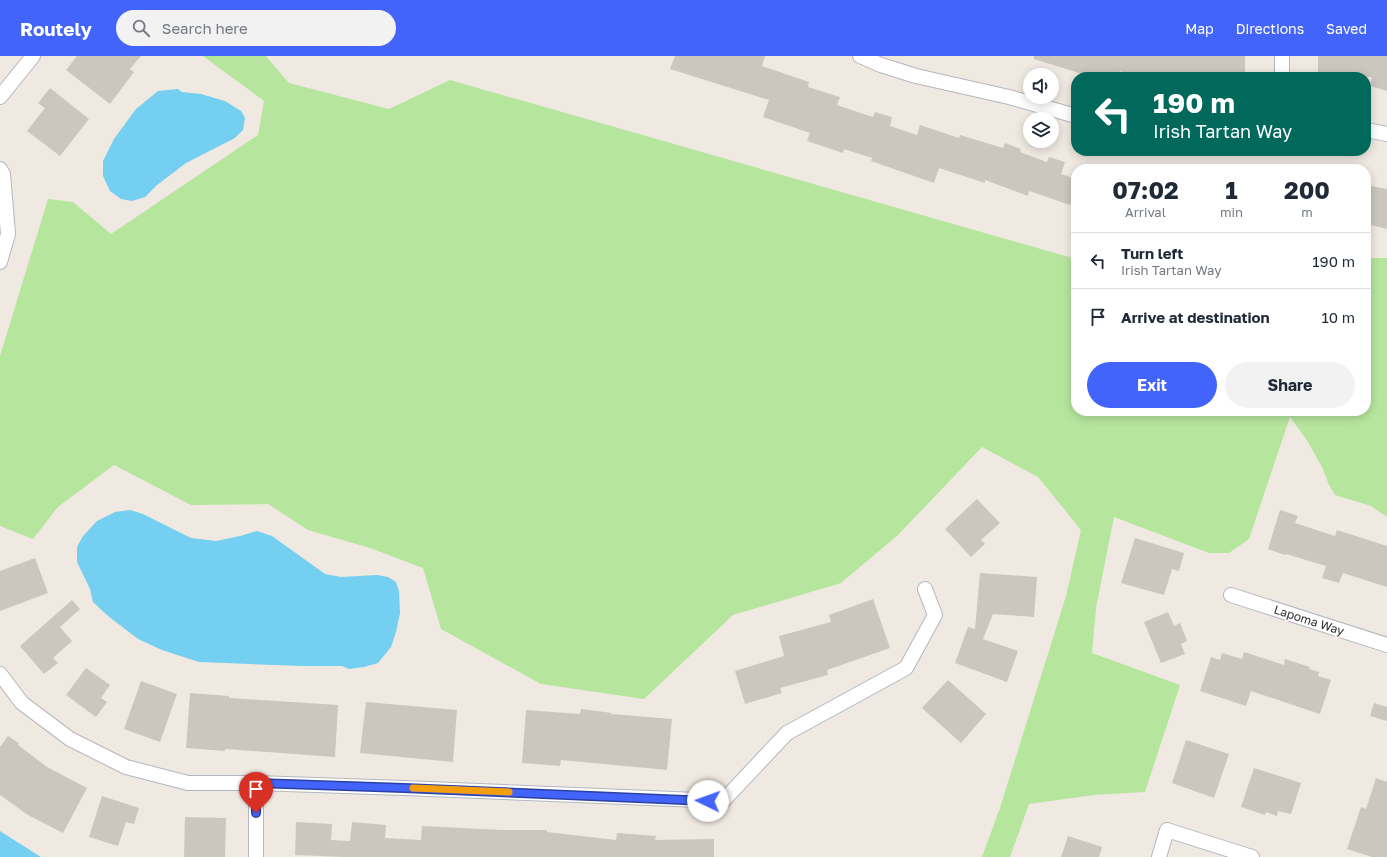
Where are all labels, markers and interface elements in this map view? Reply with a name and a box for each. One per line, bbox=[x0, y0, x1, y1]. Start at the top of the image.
search box bbox=[116, 10, 396, 46]
text: Routely bbox=[20, 17, 92, 40]
icon: search bbox=[130, 17, 152, 39]
text: Search here bbox=[162, 19, 248, 37]
text: Map bbox=[1185, 20, 1214, 37]
text: Directions bbox=[1236, 20, 1304, 37]
text: Saved bbox=[1326, 20, 1367, 37]
map controls bbox=[1023, 68, 1059, 148]
button: sound bbox=[1023, 68, 1059, 104]
text: 190 m bbox=[1153, 86, 1235, 119]
icon: left bbox=[1087, 88, 1139, 140]
button: layers bbox=[1023, 112, 1059, 148]
text: Irish Tartan Way bbox=[1153, 120, 1292, 142]
text: 07:02 bbox=[1112, 175, 1179, 204]
text: 1 bbox=[1225, 175, 1238, 204]
text: 200 bbox=[1284, 175, 1330, 204]
text: Arrival bbox=[1125, 204, 1166, 220]
text: min bbox=[1220, 204, 1243, 220]
text: m bbox=[1301, 204, 1313, 220]
text: Turn left bbox=[1121, 244, 1183, 262]
icon: left bbox=[1087, 250, 1109, 272]
text: 190 m bbox=[1312, 252, 1355, 270]
text: Irish Tartan Way bbox=[1121, 262, 1221, 278]
icon: arrive bbox=[1087, 306, 1109, 328]
text: Arrive at destination bbox=[1121, 308, 1270, 326]
text: 10 m bbox=[1321, 308, 1355, 326]
button: Exit bbox=[1087, 362, 1217, 408]
button: Share bbox=[1225, 362, 1355, 408]
street label: Lapoma Way bbox=[1272, 602, 1346, 639]
pin bbox=[239, 772, 273, 813]
icon: arrive bbox=[245, 778, 267, 800]
position arrow bbox=[687, 780, 729, 822]

